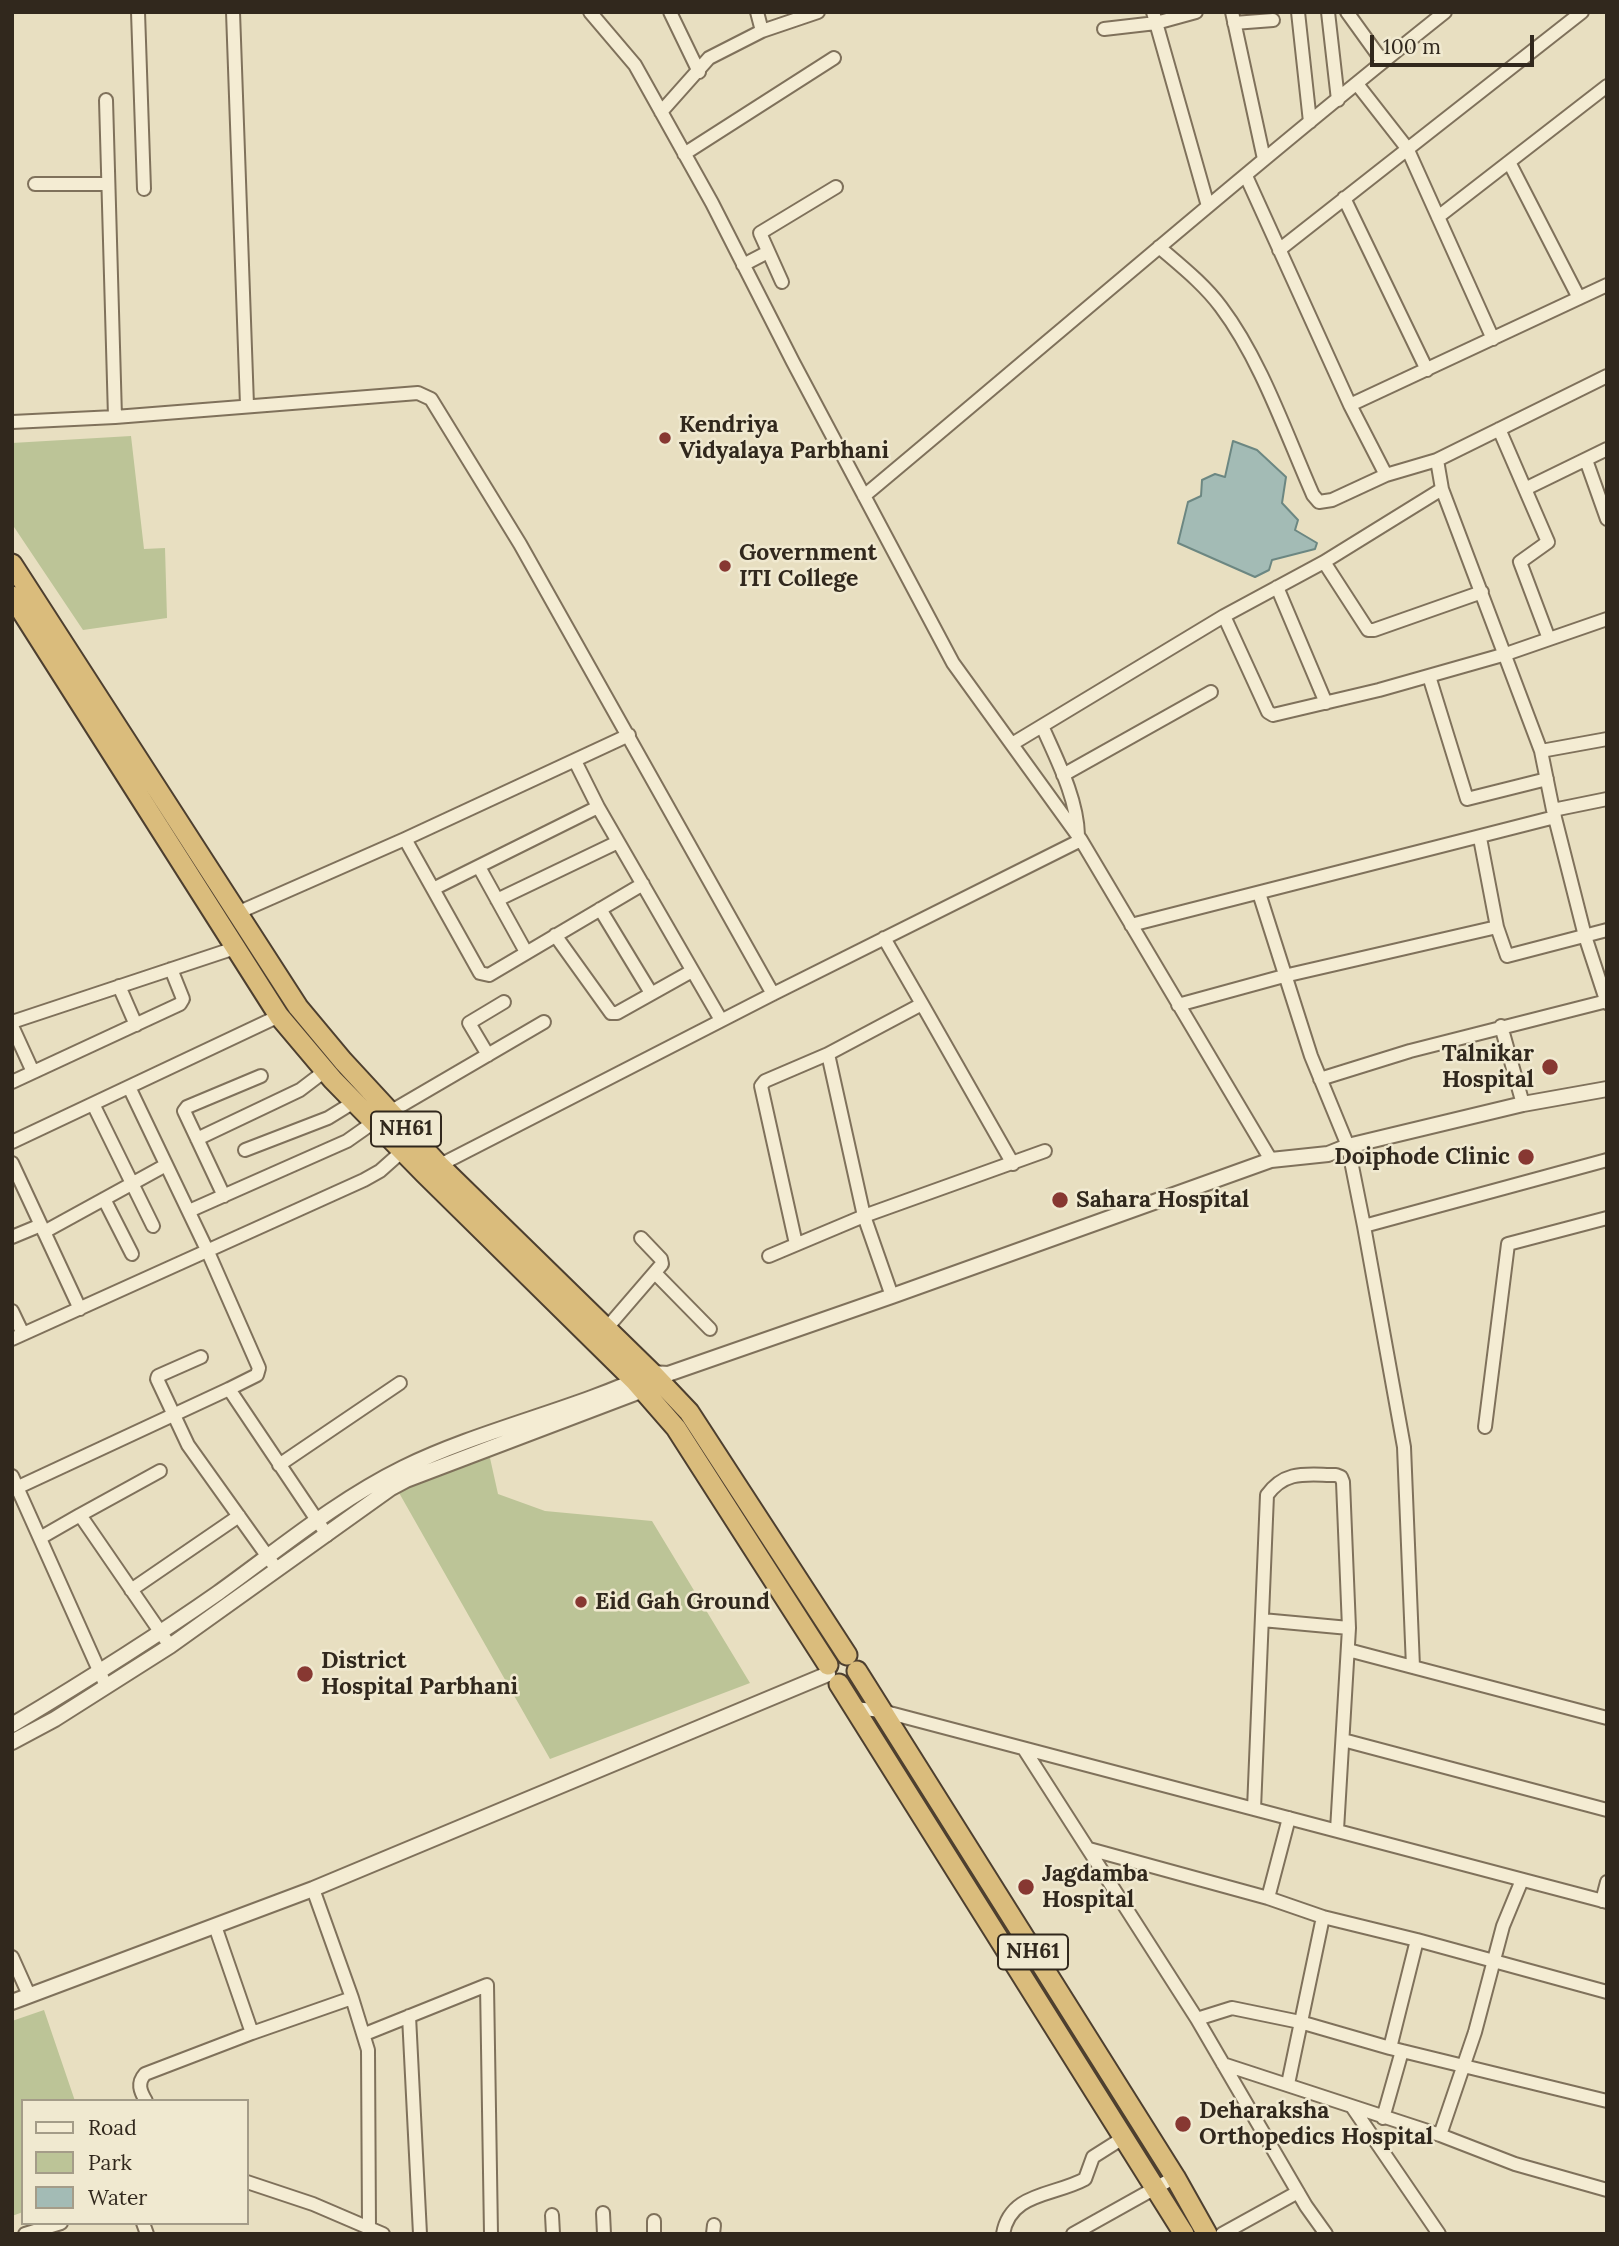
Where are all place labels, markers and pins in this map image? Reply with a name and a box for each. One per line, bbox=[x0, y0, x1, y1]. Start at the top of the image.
place label: Kendriya Vidyalaya Parbhani bbox=[679, 411, 889, 465]
marker: Kendriya Vidyalaya Parbhani bbox=[657, 430, 673, 446]
place label: Government ITI College bbox=[739, 539, 877, 593]
marker: Government ITI College bbox=[717, 558, 733, 574]
place label: Talnikar Hospital bbox=[1442, 1040, 1534, 1094]
marker: Talnikar Hospital bbox=[1540, 1057, 1560, 1077]
place label: Doiphode Clinic bbox=[1334, 1143, 1510, 1171]
marker: Doiphode Clinic bbox=[1516, 1147, 1536, 1167]
place label: Sahara Hospital bbox=[1076, 1186, 1249, 1214]
marker: Sahara Hospital bbox=[1050, 1190, 1070, 1210]
place label: Eid Gah Ground bbox=[595, 1588, 770, 1616]
marker: Eid Gah Ground bbox=[573, 1594, 589, 1610]
place label: District Hospital Parbhani bbox=[321, 1647, 518, 1701]
marker: District Hospital Parbhani bbox=[295, 1664, 315, 1684]
place label: Jagdamba Hospital bbox=[1042, 1860, 1149, 1914]
marker: Jagdamba Hospital bbox=[1016, 1877, 1036, 1897]
place label: Deharaksha Orthopedics Hospital bbox=[1199, 2097, 1433, 2151]
marker: Deharaksha Orthopedics Hospital bbox=[1173, 2114, 1193, 2134]

